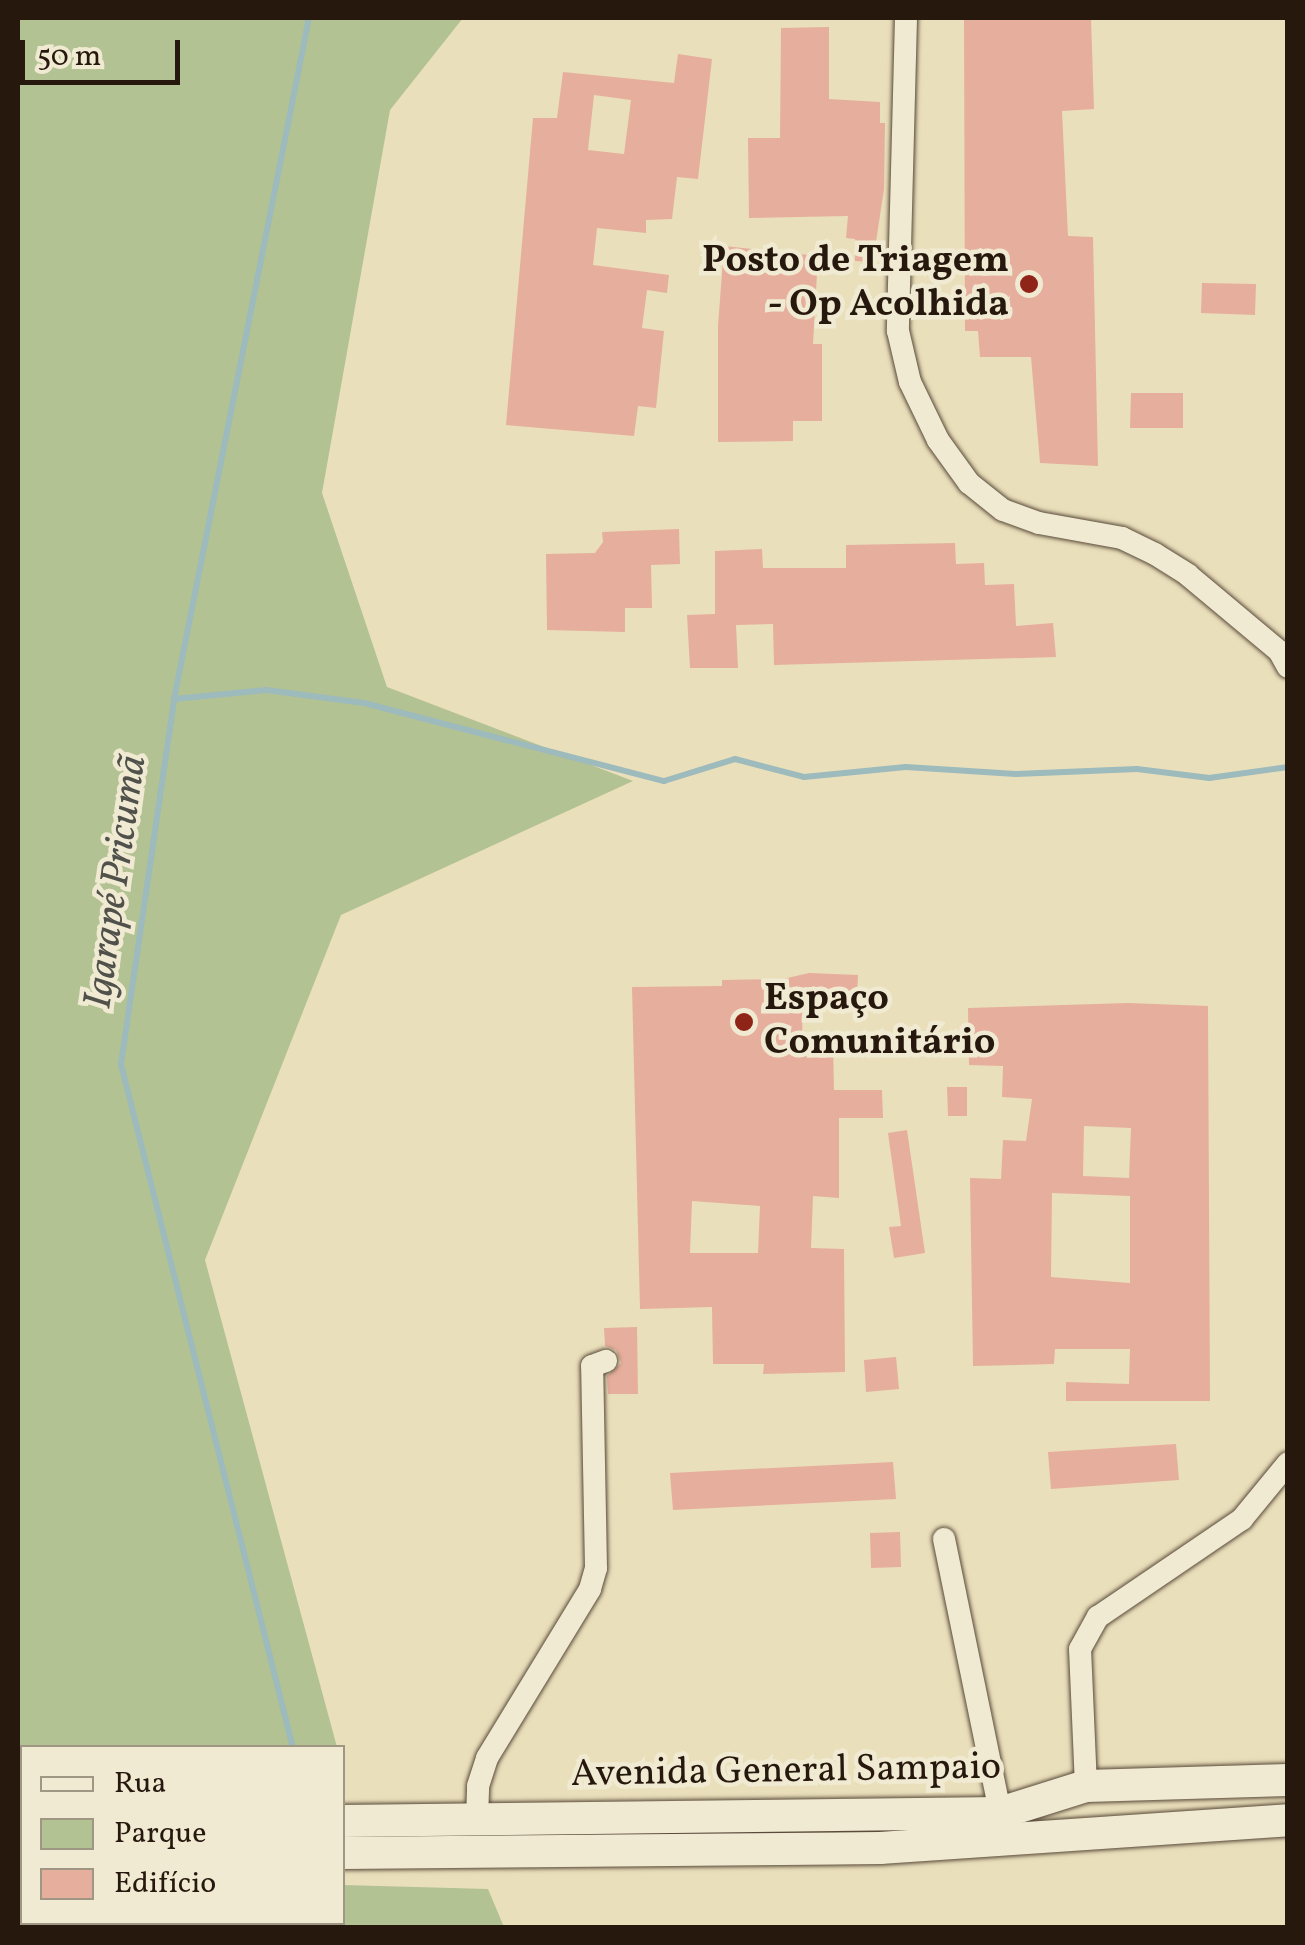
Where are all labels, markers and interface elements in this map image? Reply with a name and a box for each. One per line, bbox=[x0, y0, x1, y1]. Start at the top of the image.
scale bar bbox=[25, 20, 185, 82]
text: 50 m bbox=[37, 36, 101, 78]
place label: Posto de Triagem - Op Acolhida bbox=[701, 239, 1009, 328]
marker: Posto de Triagem - Op Acolhida bbox=[1018, 273, 1040, 295]
water label: Igarapé Pricumã bbox=[75, 752, 159, 1012]
place label: Espaço Comunitário bbox=[764, 977, 995, 1066]
marker: Espaço Comunitário bbox=[733, 1011, 755, 1033]
legend bbox=[20, 1745, 345, 1925]
street label: Avenida General Sampaio bbox=[570, 1745, 1002, 1799]
text: Rua bbox=[114, 1763, 166, 1805]
text: Parque bbox=[114, 1813, 206, 1855]
text: Edifício bbox=[114, 1863, 216, 1905]

